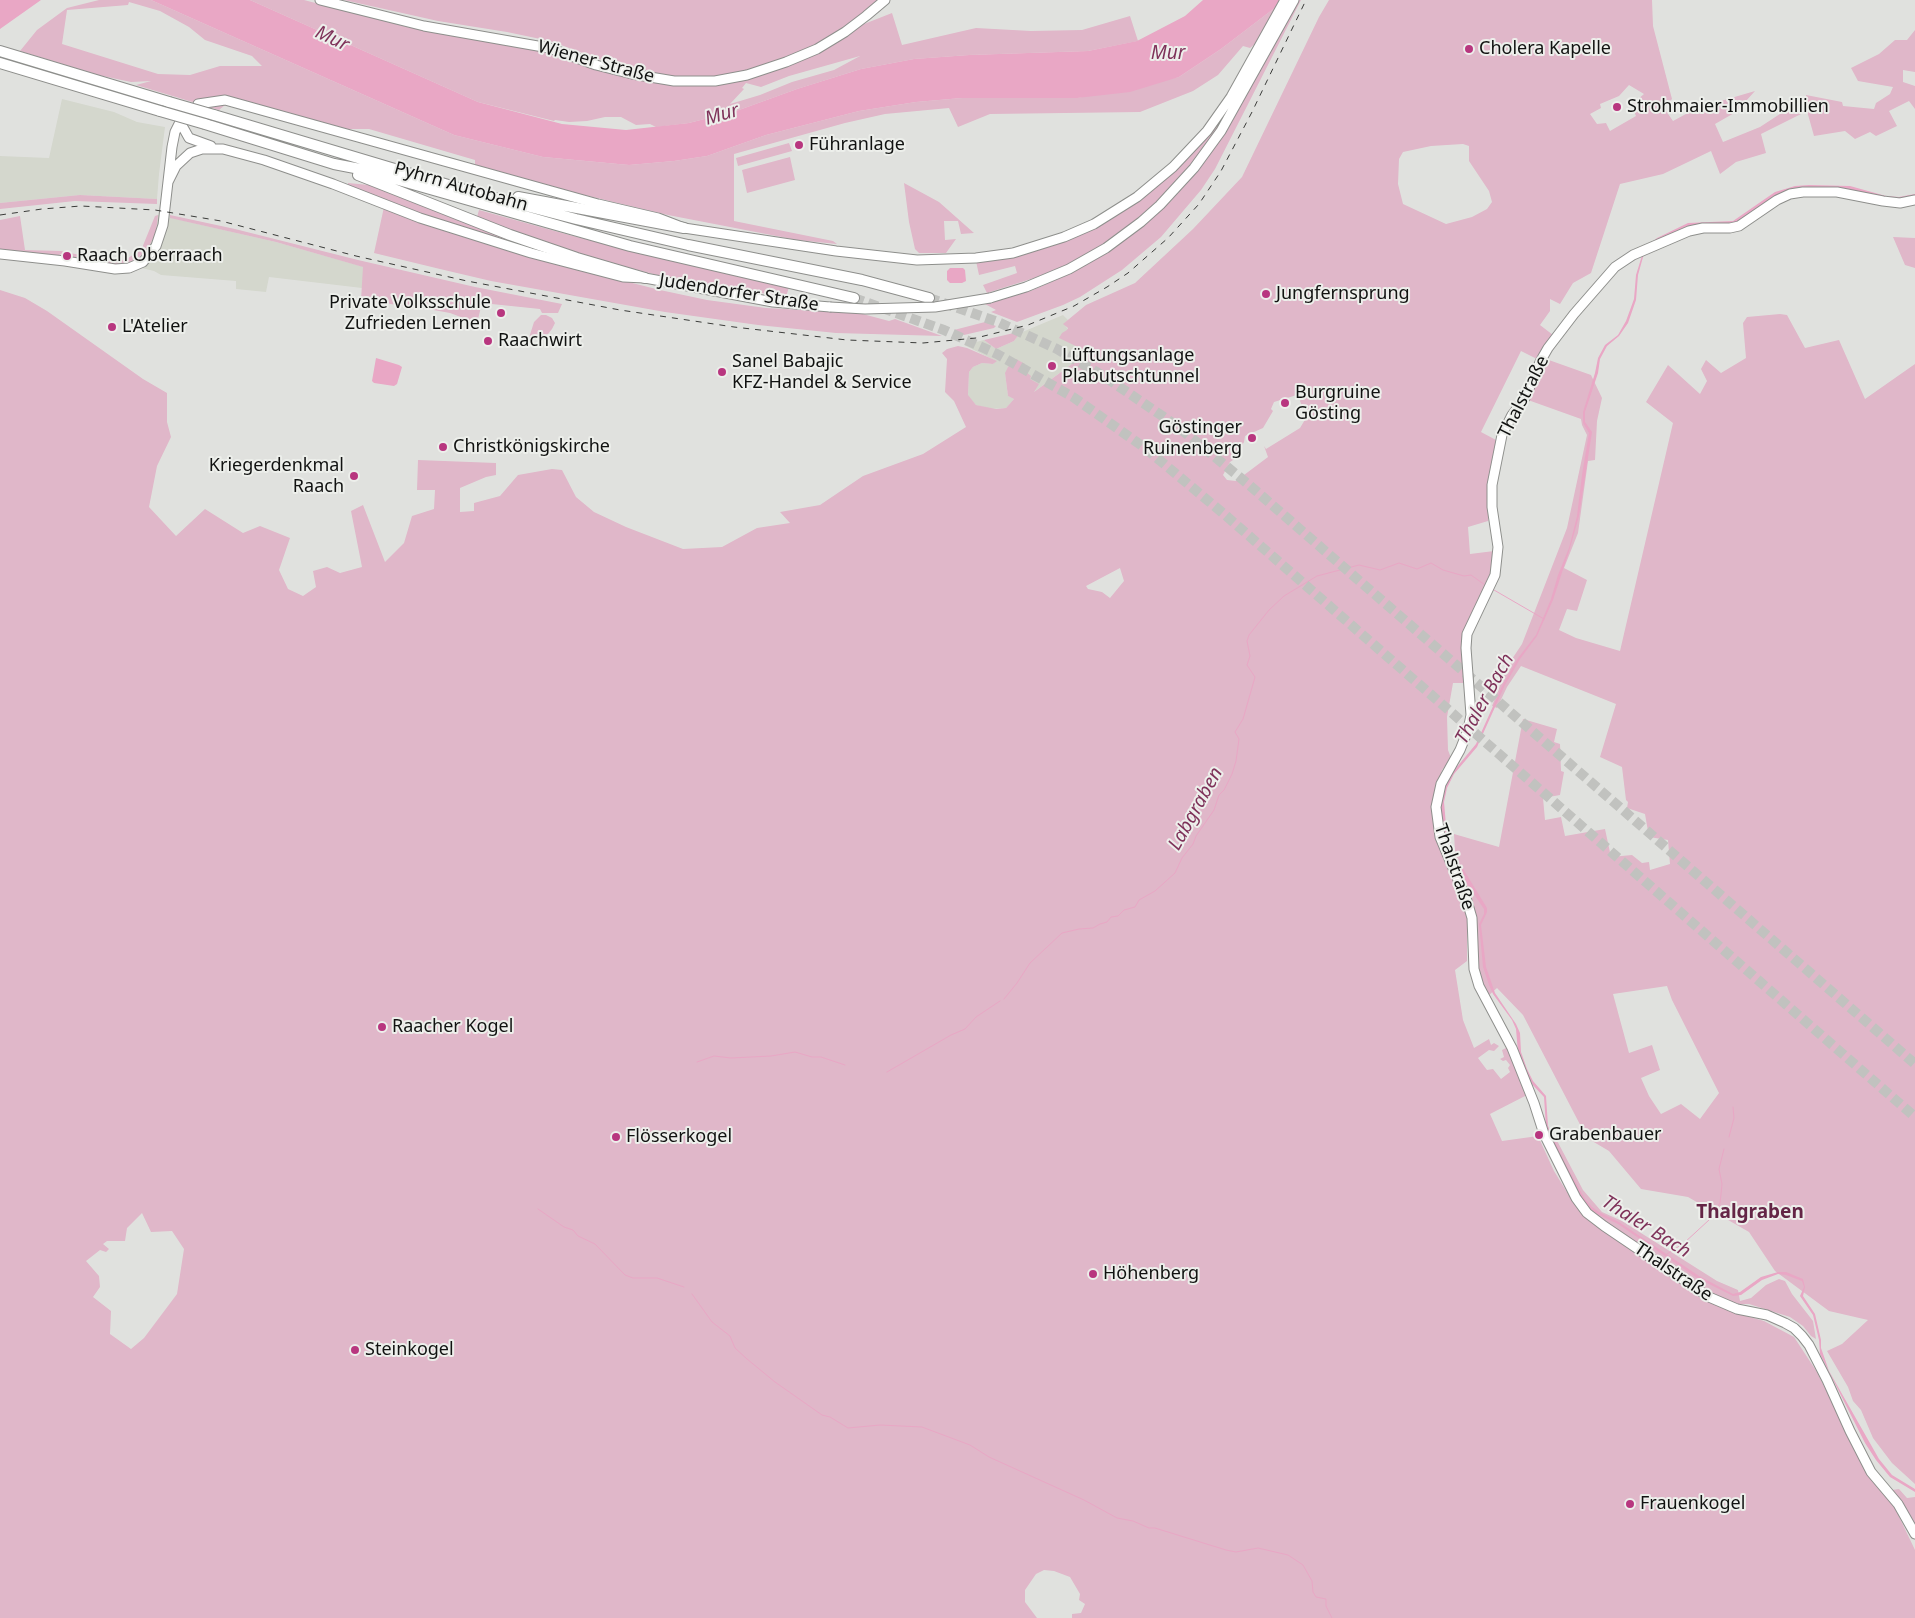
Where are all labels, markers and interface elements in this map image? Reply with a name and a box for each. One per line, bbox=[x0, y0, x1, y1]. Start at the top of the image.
water label: Mur bbox=[312, 21, 352, 57]
street label: Wiener Straße bbox=[535, 36, 657, 88]
place label: Cholera Kapelle bbox=[1479, 38, 1611, 60]
water label: Mur bbox=[1151, 43, 1185, 65]
marker: Cholera Kapelle bbox=[1463, 43, 1475, 55]
place label: Strohmaier-Immobillien bbox=[1627, 96, 1829, 118]
water label: Mur bbox=[702, 99, 742, 131]
marker: Strohmaier-Immobillien bbox=[1611, 101, 1623, 113]
place label: Führanlage bbox=[809, 134, 905, 156]
marker: Führanlage bbox=[793, 139, 805, 151]
street label: Pyhrn Autobahn bbox=[392, 158, 530, 216]
place label: Raach Oberraach bbox=[77, 245, 223, 267]
marker: Raach Oberraach bbox=[61, 250, 73, 262]
street label: Judendorfer Straße bbox=[658, 270, 820, 316]
place label: Jungfernsprung bbox=[1276, 283, 1410, 305]
marker: Jungfernsprung bbox=[1260, 288, 1272, 300]
place label: Private Volksschule Zufrieden Lernen bbox=[329, 292, 491, 334]
marker: Private Volksschule Zufrieden Lernen bbox=[495, 307, 507, 319]
place label: L'Atelier bbox=[122, 316, 188, 338]
marker: L'Atelier bbox=[106, 321, 118, 333]
place label: Raachwirt bbox=[498, 330, 582, 352]
marker: Raachwirt bbox=[482, 335, 494, 347]
place label: Lüftungsanlage Plabutschtunnel bbox=[1062, 345, 1199, 388]
place label: Sanel Babajic KFZ-Handel & Service bbox=[732, 351, 912, 394]
street label: Thalstraße bbox=[1494, 352, 1554, 442]
marker: Lüftungsanlage Plabutschtunnel bbox=[1046, 360, 1058, 372]
marker: Sanel Babajic KFZ-Handel & Service bbox=[716, 366, 728, 378]
place label: Burgruine Gösting bbox=[1295, 382, 1381, 424]
marker: Burgruine Gösting bbox=[1279, 397, 1291, 409]
place label: Göstinger Ruinenberg bbox=[1143, 417, 1242, 459]
marker: Göstinger Ruinenberg bbox=[1246, 432, 1258, 444]
place label: Christkönigskirche bbox=[453, 436, 610, 458]
marker: Christkönigskirche bbox=[437, 441, 449, 453]
place label: Kriegerdenkmal Raach bbox=[209, 455, 344, 498]
marker: Kriegerdenkmal Raach bbox=[348, 470, 360, 482]
water label: Thaler Bach bbox=[1451, 650, 1519, 748]
water label: Labgraben bbox=[1164, 764, 1228, 854]
street label: Thalstraße bbox=[1429, 821, 1479, 913]
place label: Raacher Kogel bbox=[392, 1016, 513, 1038]
marker: Raacher Kogel bbox=[376, 1021, 388, 1033]
place label: Grabenbauer bbox=[1549, 1124, 1661, 1146]
place label: Flösserkogel bbox=[626, 1126, 732, 1148]
marker: Grabenbauer bbox=[1533, 1129, 1545, 1141]
marker: Flösserkogel bbox=[610, 1131, 622, 1143]
water label: Thaler Bach bbox=[1598, 1191, 1694, 1263]
district label: Thalgraben bbox=[1696, 1202, 1804, 1224]
street label: Thalstraße bbox=[1630, 1238, 1716, 1306]
place label: Höhenberg bbox=[1103, 1263, 1199, 1285]
marker: Höhenberg bbox=[1087, 1268, 1099, 1280]
place label: Steinkogel bbox=[365, 1339, 454, 1361]
marker: Steinkogel bbox=[349, 1344, 361, 1356]
place label: Frauenkogel bbox=[1640, 1493, 1745, 1515]
marker: Frauenkogel bbox=[1624, 1498, 1636, 1510]

